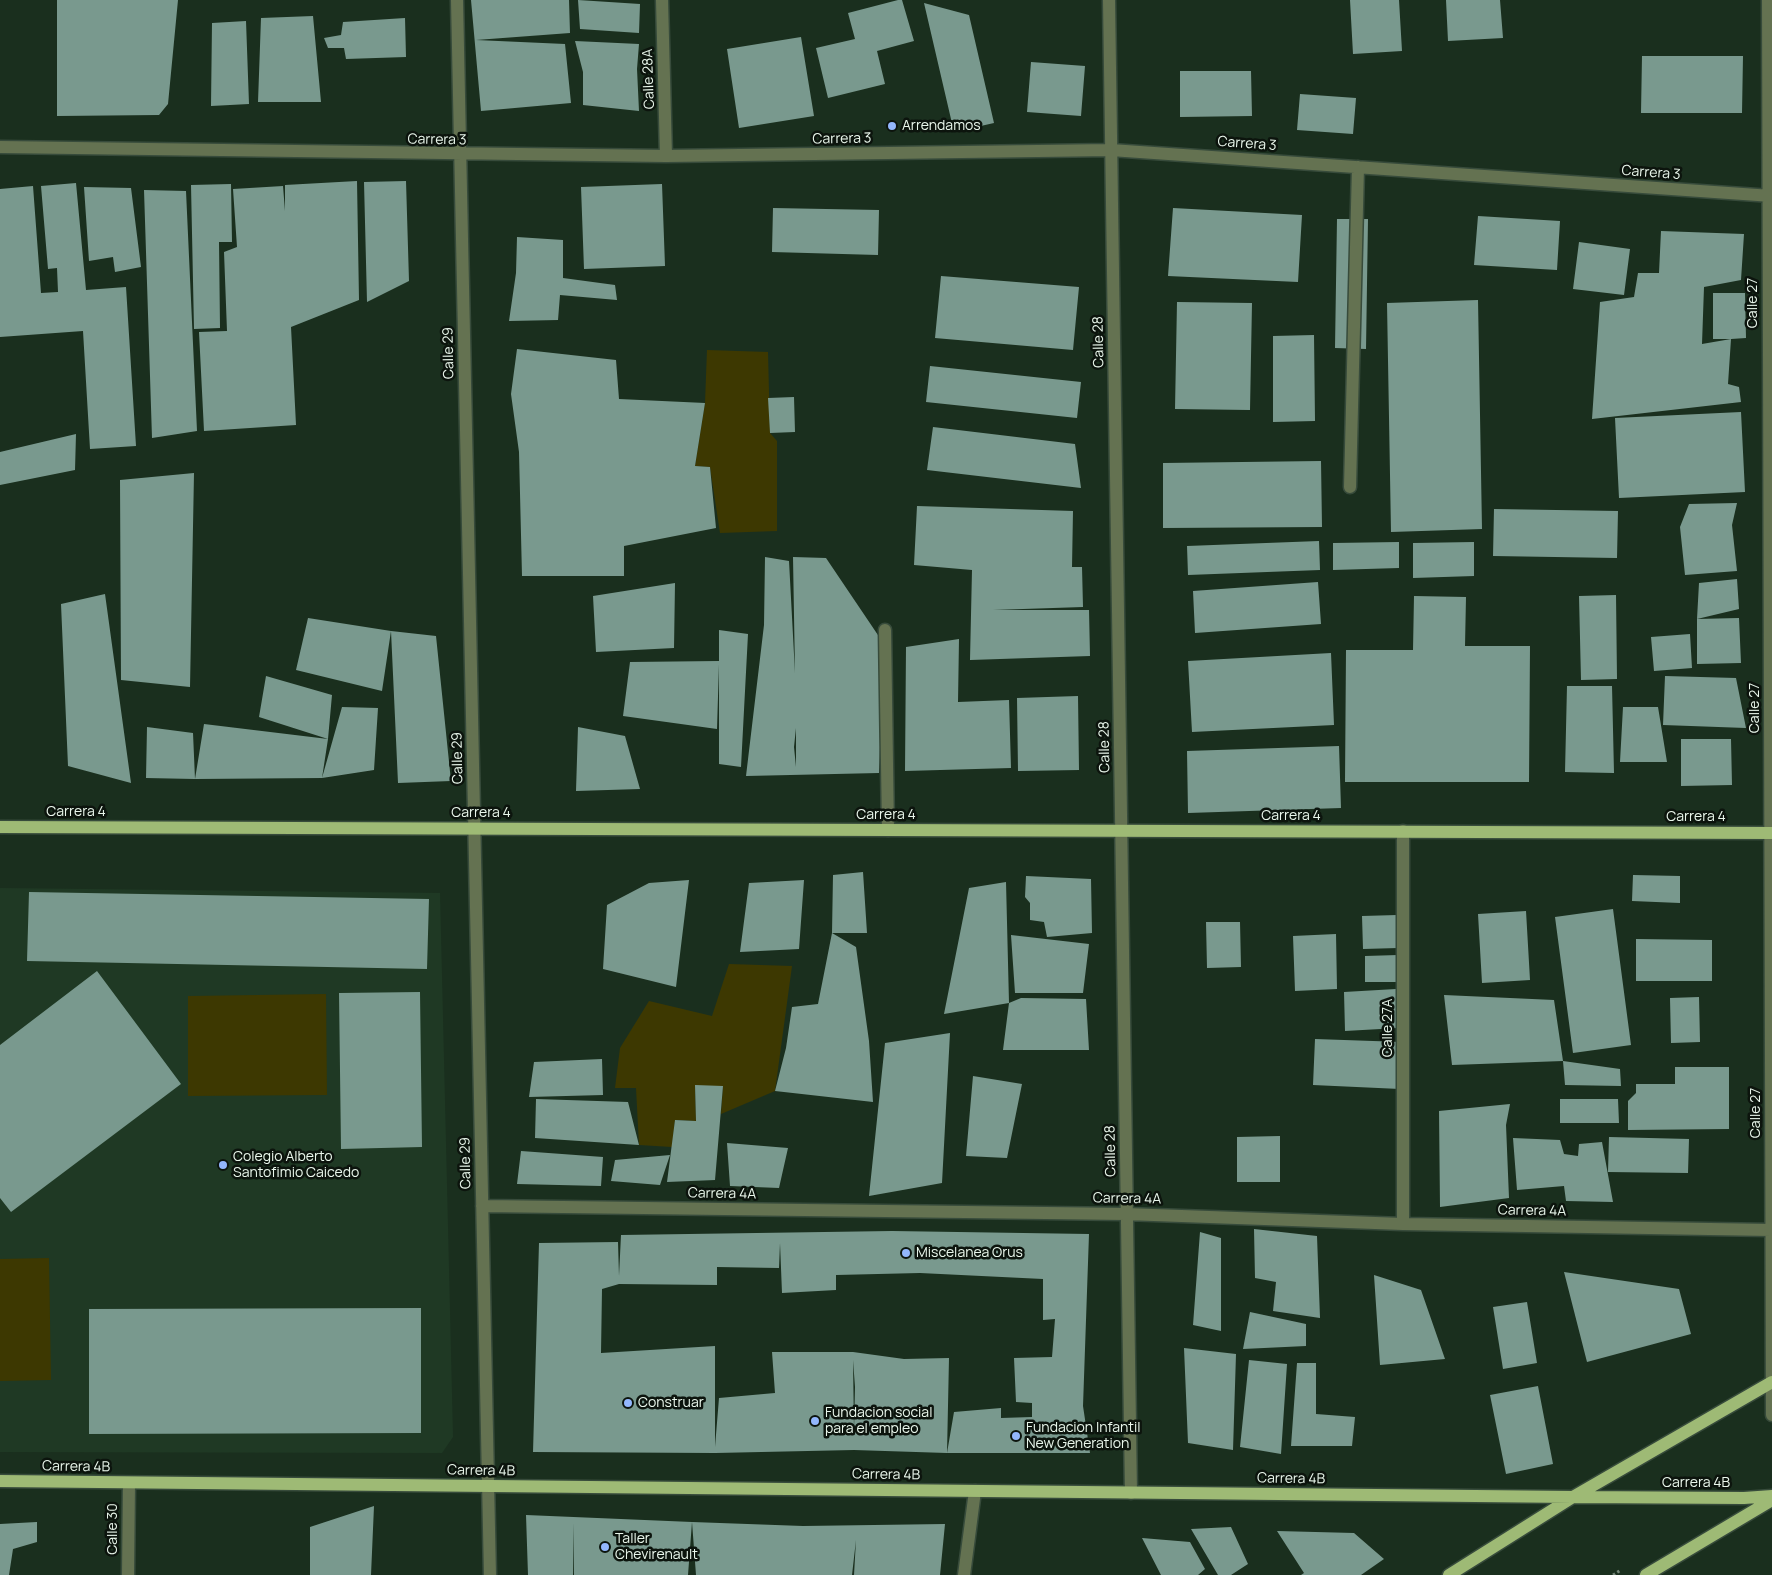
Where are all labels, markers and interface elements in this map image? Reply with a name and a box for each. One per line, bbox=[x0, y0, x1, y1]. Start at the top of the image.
street label: Calle 28A bbox=[640, 49, 658, 109]
place label: Arrendamos bbox=[902, 118, 981, 134]
marker: Arrendamos bbox=[886, 120, 898, 132]
street label: Carrera 3 bbox=[812, 130, 872, 148]
street label: Carrera 3 bbox=[407, 131, 467, 149]
street label: Carrera 3 bbox=[1217, 134, 1277, 154]
street label: Carrera 3 bbox=[1621, 163, 1681, 183]
street label: Calle 27 bbox=[1745, 278, 1761, 328]
street label: Calle 28 bbox=[1090, 316, 1108, 368]
street label: Calle 29 bbox=[440, 327, 458, 379]
street label: Calle 27 bbox=[1747, 683, 1763, 733]
street label: Calle 28 bbox=[1096, 721, 1114, 773]
street label: Calle 29 bbox=[449, 732, 467, 784]
street label: Carrera 4 bbox=[46, 804, 106, 820]
street label: Carrera 4 bbox=[451, 805, 511, 821]
street label: Carrera 4 bbox=[856, 807, 916, 823]
street label: Carrera 4 bbox=[1261, 808, 1321, 824]
street label: Carrera 4 bbox=[1666, 809, 1726, 825]
street label: Calle 27A bbox=[1380, 999, 1396, 1057]
street label: Calle 27 bbox=[1748, 1088, 1764, 1138]
street label: Calle 28 bbox=[1102, 1125, 1120, 1177]
street label: Calle 29 bbox=[457, 1137, 475, 1189]
place label: Colegio Alberto Santofimio Caicedo bbox=[233, 1149, 359, 1182]
marker: Colegio Alberto Santofimio Caicedo bbox=[217, 1159, 229, 1171]
street label: Carrera 4A bbox=[688, 1185, 756, 1203]
street label: Carrera 4A bbox=[1093, 1190, 1161, 1208]
street label: Carrera 4A bbox=[1498, 1202, 1566, 1220]
place label: Miscelanea Orus bbox=[916, 1245, 1023, 1261]
marker: Miscelanea Orus bbox=[900, 1247, 912, 1259]
place label: Construar bbox=[638, 1395, 704, 1411]
marker: Construar bbox=[622, 1397, 634, 1409]
place label: Fundacion social para el empleo bbox=[825, 1405, 932, 1438]
marker: Fundacion social para el empleo bbox=[809, 1415, 821, 1427]
place label: Fundacion Infantil New Generation bbox=[1026, 1420, 1140, 1452]
marker: Fundacion Infantil New Generation bbox=[1010, 1430, 1022, 1442]
street label: Carrera 4B bbox=[42, 1458, 110, 1476]
street label: Carrera 4B bbox=[447, 1462, 515, 1480]
street label: Carrera 4B bbox=[852, 1466, 920, 1484]
street label: Carrera 4B bbox=[1257, 1470, 1325, 1488]
street label: Carrera 4B bbox=[1662, 1475, 1730, 1491]
street label: Calle 30 bbox=[105, 1503, 121, 1555]
place label: Taller Chevirenault bbox=[615, 1531, 698, 1564]
marker: Taller Chevirenault bbox=[599, 1541, 611, 1553]

